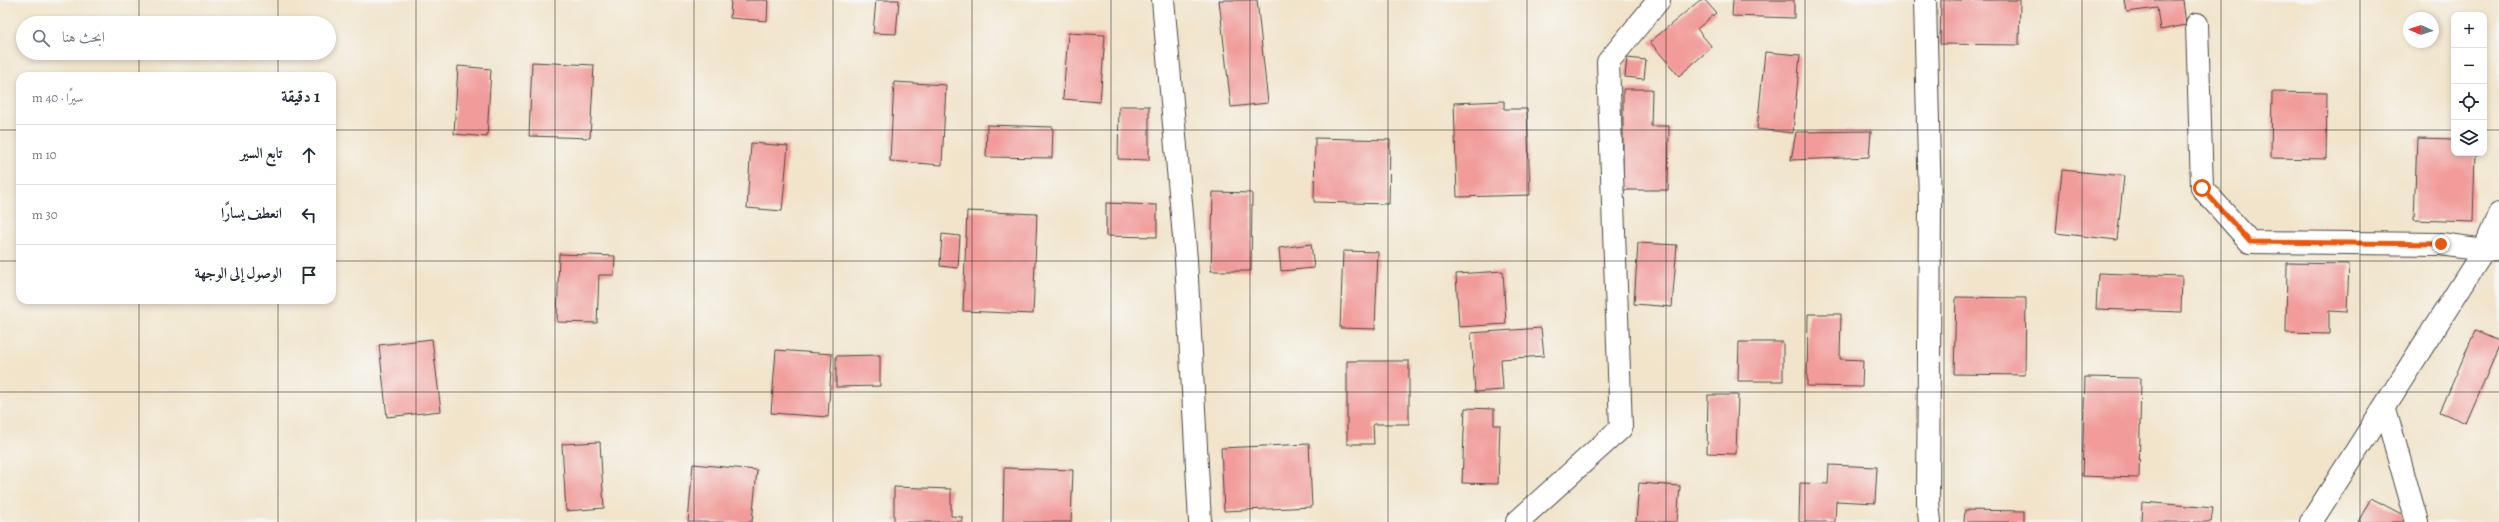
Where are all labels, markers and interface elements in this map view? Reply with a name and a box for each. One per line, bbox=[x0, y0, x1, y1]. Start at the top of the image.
north arrow bbox=[2403, 12, 2439, 48]
map controls bbox=[2451, 12, 2487, 156]
button: + bbox=[2451, 12, 2487, 48]
search box bbox=[16, 16, 336, 60]
icon: search bbox=[30, 27, 52, 49]
text: ابحث هنا bbox=[62, 27, 105, 47]
button: − bbox=[2451, 48, 2487, 84]
button: locate bbox=[2451, 84, 2487, 120]
text: 1 دقيقة bbox=[281, 85, 320, 108]
text: سيرًا · 40 m bbox=[32, 89, 83, 106]
button: layers bbox=[2451, 120, 2487, 156]
text: تابع السير bbox=[240, 143, 282, 163]
icon: ahead bbox=[298, 144, 320, 166]
text: 10 m bbox=[32, 146, 57, 163]
route start bbox=[2193, 179, 2211, 197]
text: انعطف يسارًا bbox=[221, 203, 282, 223]
icon: left bbox=[298, 204, 320, 226]
text: 30 m bbox=[32, 206, 58, 223]
route end bbox=[2432, 235, 2450, 253]
text: الوصول إلى الوجهة bbox=[195, 263, 282, 283]
icon: arrive bbox=[298, 264, 320, 286]

